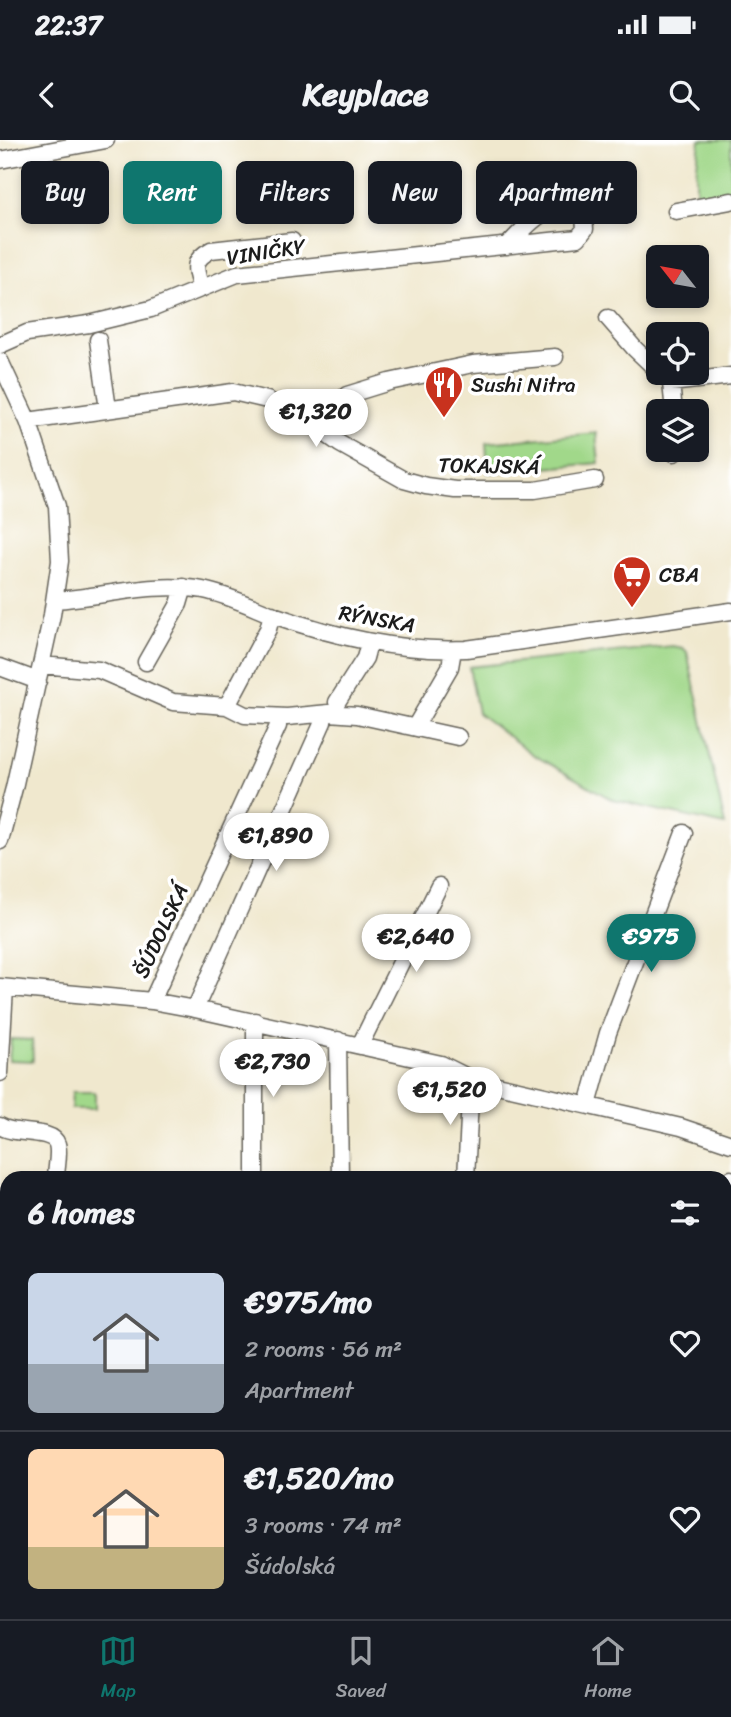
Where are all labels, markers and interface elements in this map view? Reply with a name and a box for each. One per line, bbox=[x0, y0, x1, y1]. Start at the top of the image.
text: 22:37 bbox=[35, 2, 102, 48]
text: Keyplace bbox=[303, 66, 428, 123]
icon: back bbox=[28, 76, 66, 114]
icon: search bbox=[665, 76, 703, 114]
chip: Buy bbox=[21, 161, 109, 224]
chip: Rent bbox=[123, 161, 222, 224]
chip: Filters bbox=[236, 161, 354, 224]
chip: New bbox=[368, 161, 462, 224]
chip: Apartment bbox=[476, 161, 637, 224]
street label: VINIČKY bbox=[224, 227, 310, 277]
north arrow bbox=[646, 245, 709, 308]
map controls bbox=[646, 245, 709, 462]
button: locate bbox=[646, 322, 709, 385]
restaurant icon: Sushi Nitra bbox=[423, 364, 465, 419]
place label: Sushi Nitra bbox=[471, 366, 576, 404]
pin: €1,320 bbox=[259, 390, 373, 449]
text: €1,320 bbox=[280, 391, 352, 432]
button: layers bbox=[646, 399, 709, 462]
street label: TOKAJSKÁ bbox=[438, 446, 542, 486]
supermarket icon: CBA bbox=[611, 554, 653, 609]
place label: CBA bbox=[659, 556, 699, 594]
street label: RÝNSKA bbox=[336, 594, 418, 644]
pin: €1,890 bbox=[219, 814, 333, 873]
text: €1,890 bbox=[239, 815, 313, 856]
street label: ŠÚDOLSKÁ bbox=[122, 875, 200, 985]
pin: €2,640 bbox=[359, 914, 473, 974]
pin: €975 bbox=[610, 914, 692, 974]
text: €2,640 bbox=[378, 916, 454, 957]
text: €975 bbox=[623, 916, 679, 957]
pin: €2,730 bbox=[216, 1040, 330, 1099]
text: €2,730 bbox=[235, 1041, 311, 1082]
pin: €1,520 bbox=[393, 1068, 507, 1127]
text: €1,520 bbox=[413, 1069, 487, 1110]
text: 6 homes bbox=[28, 1186, 135, 1240]
icon: filters bbox=[666, 1194, 704, 1232]
text: €975/mo bbox=[245, 1275, 372, 1329]
icon: home bbox=[84, 1301, 168, 1385]
icon: heart bbox=[666, 1324, 704, 1362]
text: 2 rooms · 56 m² bbox=[245, 1329, 402, 1370]
text: Apartment bbox=[245, 1370, 354, 1411]
text: €1,520/mo bbox=[245, 1451, 394, 1505]
icon: home bbox=[84, 1477, 168, 1561]
icon: heart bbox=[666, 1500, 704, 1538]
text: 3 rooms · 74 m² bbox=[245, 1505, 402, 1546]
text: Šúdolská bbox=[245, 1546, 335, 1587]
tab: Map bbox=[99, 1632, 137, 1707]
tab: Saved bbox=[336, 1632, 386, 1707]
tab: Home bbox=[584, 1632, 632, 1707]

